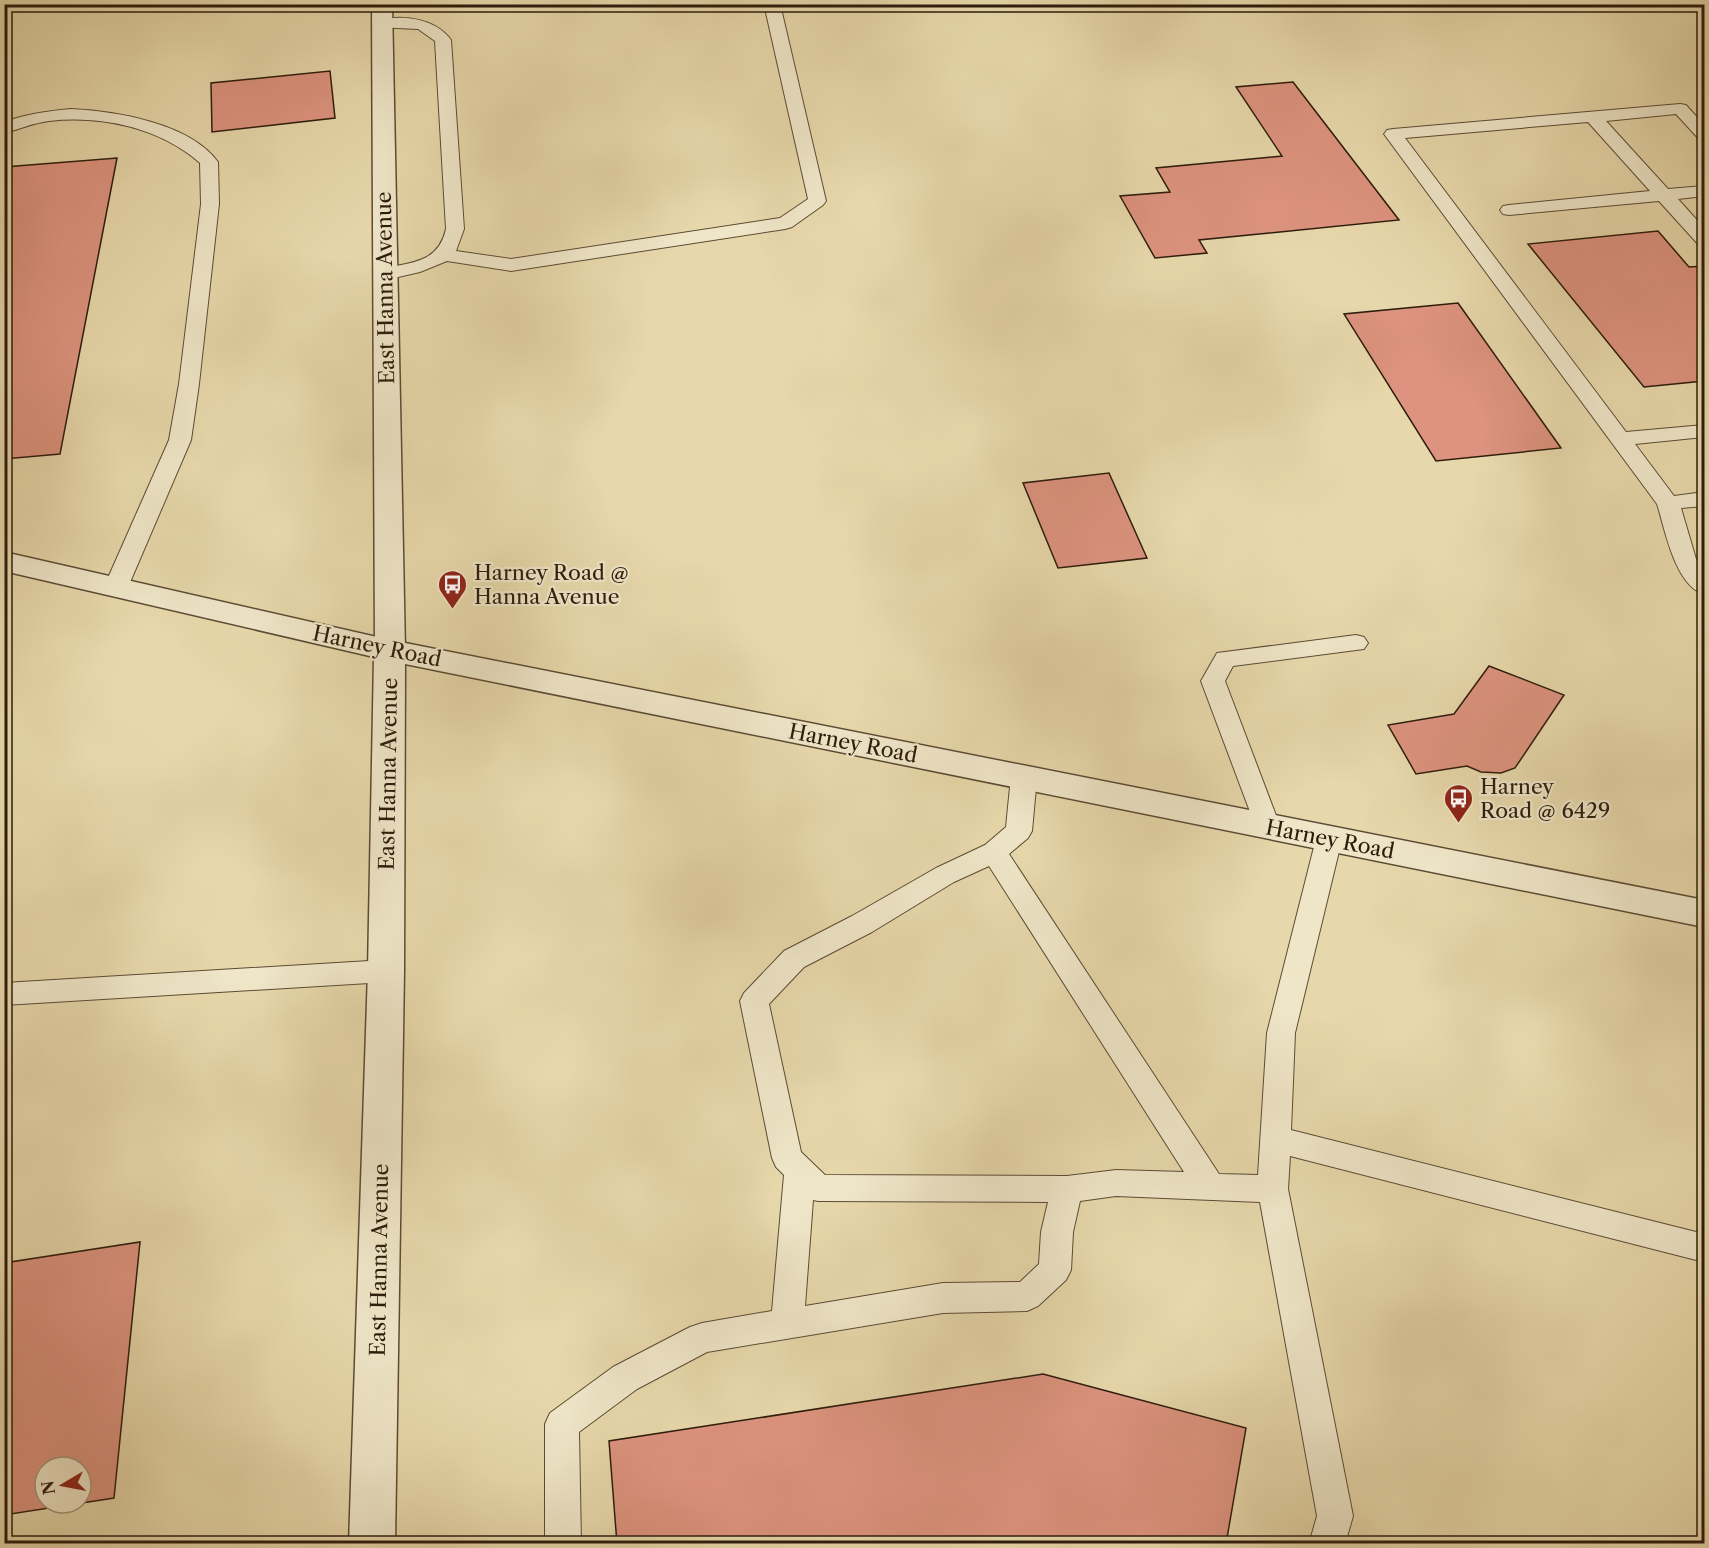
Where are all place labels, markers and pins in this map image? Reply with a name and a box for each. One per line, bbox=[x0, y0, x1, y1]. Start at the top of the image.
place label: Harney Road @ Hanna Avenue bbox=[474, 560, 629, 609]
bus stop icon: Harney Road @ Hanna Avenue bbox=[437, 568, 469, 610]
place label: Harney Road @ 6429 bbox=[1480, 774, 1610, 823]
bus stop icon: Harney Road @ 6429 bbox=[1443, 782, 1475, 824]

